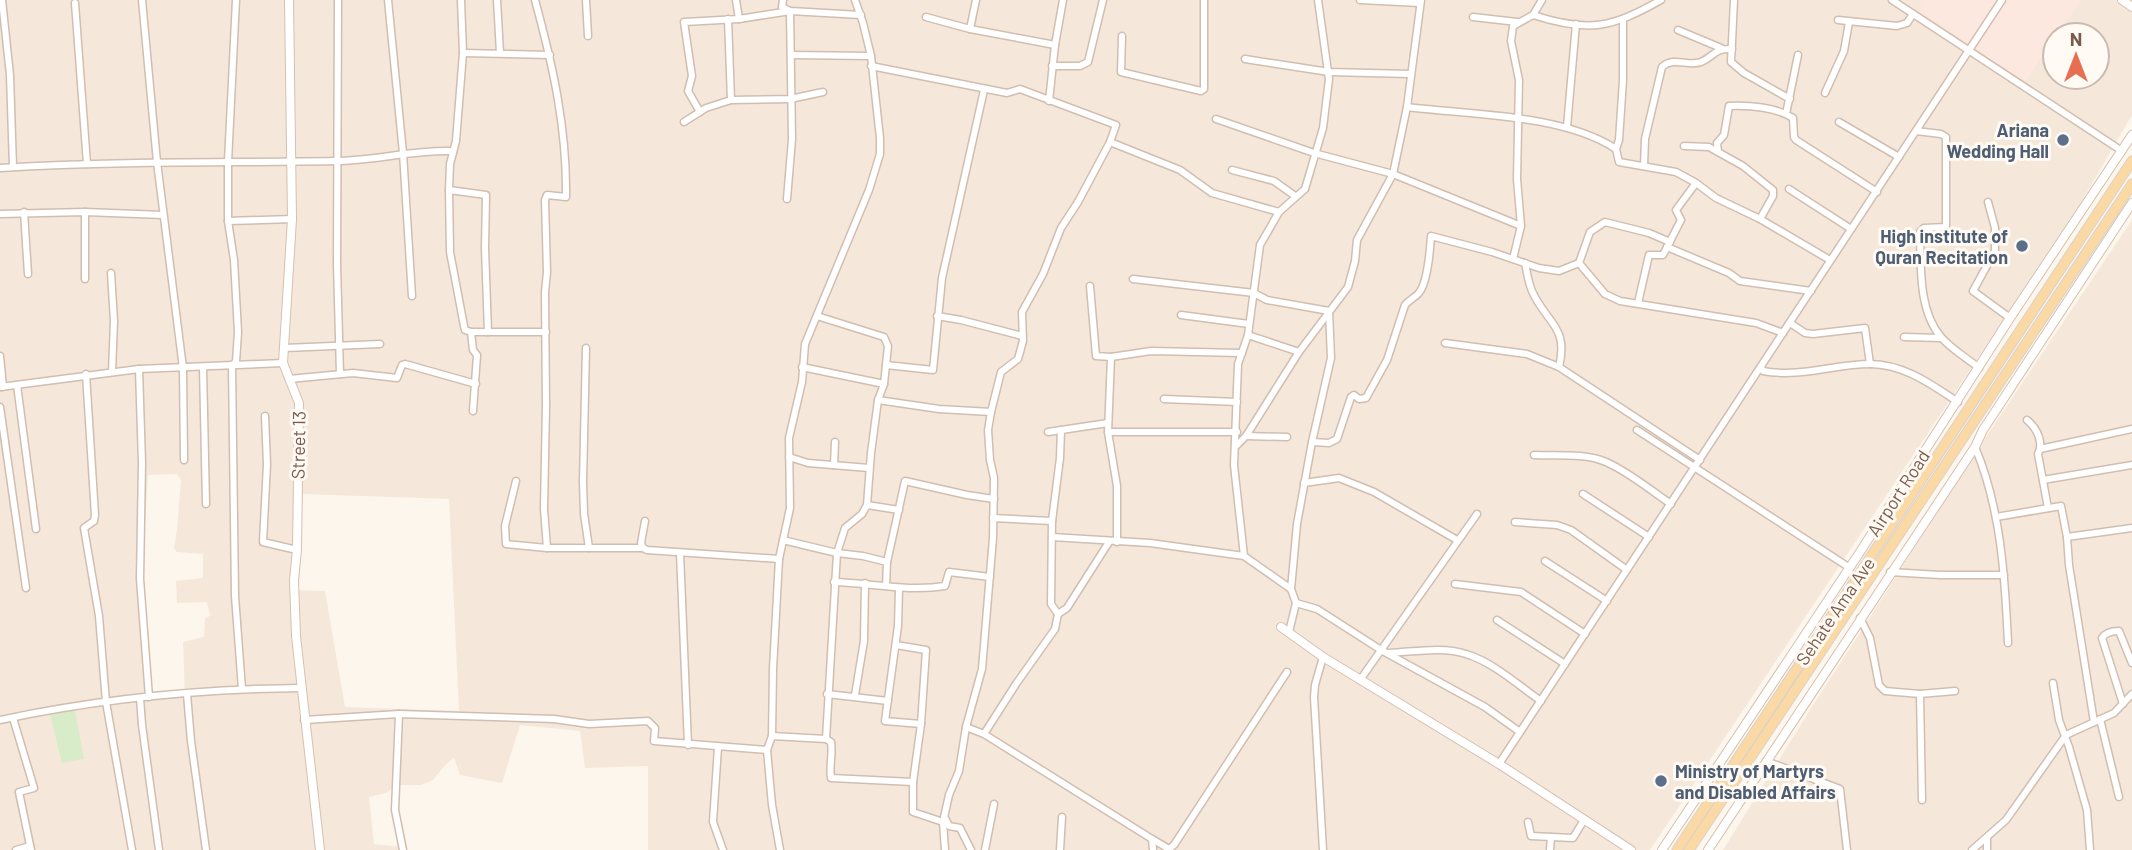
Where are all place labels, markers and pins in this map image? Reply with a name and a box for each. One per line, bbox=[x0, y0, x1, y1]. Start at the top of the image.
place label: Ariana Wedding Hall bbox=[1946, 119, 2049, 162]
marker: Ariana Wedding Hall bbox=[2055, 132, 2071, 148]
place label: High institute of Quran Recitation bbox=[1875, 225, 2008, 268]
marker: High institute of Quran Recitation bbox=[2014, 238, 2030, 254]
place label: Ministry of Martyrs and Disabled Affairs bbox=[1675, 760, 1836, 803]
marker: Ministry of Martyrs and Disabled Affairs bbox=[1653, 773, 1669, 789]

